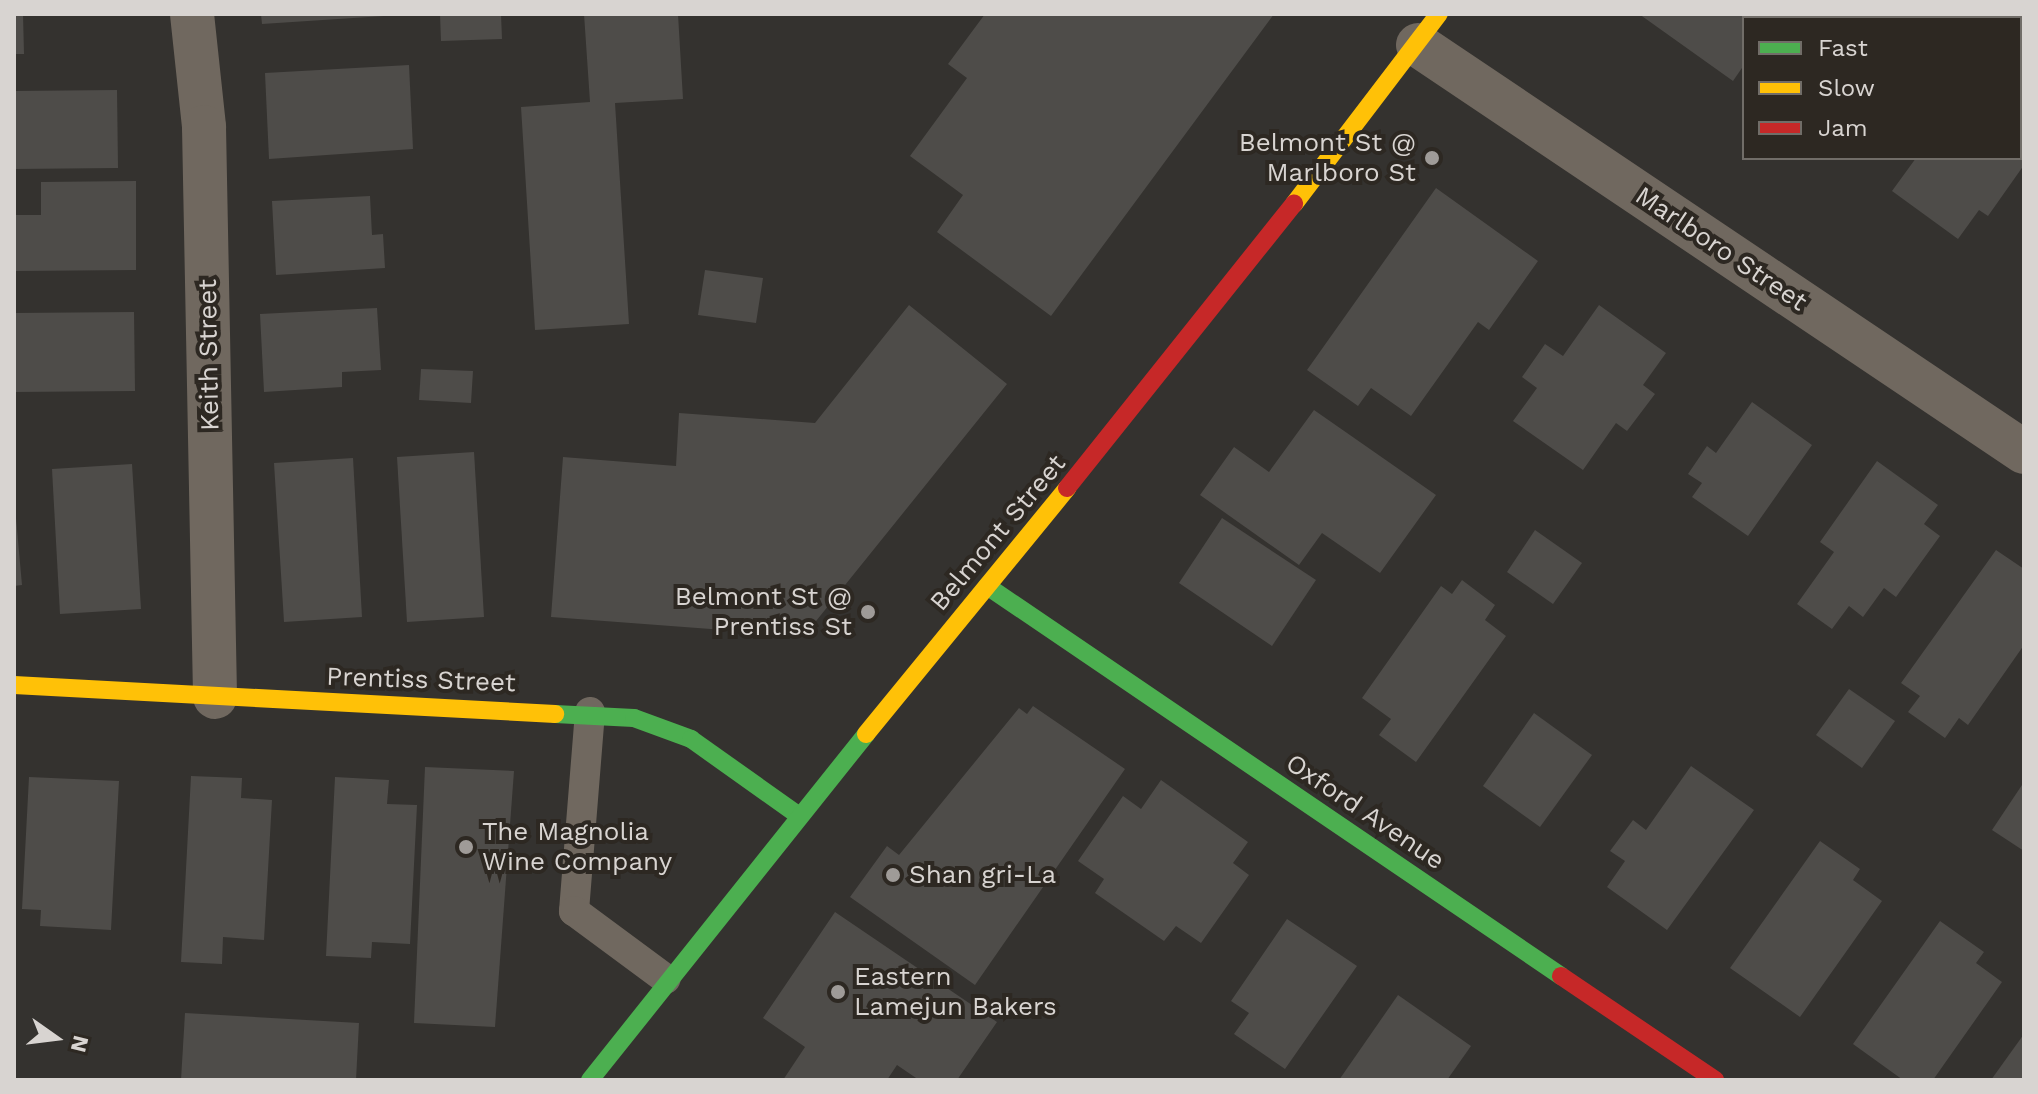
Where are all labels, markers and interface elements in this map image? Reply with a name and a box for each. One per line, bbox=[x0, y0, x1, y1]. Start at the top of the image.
legend bbox=[1742, 16, 2022, 160]
text: Fast bbox=[1818, 34, 1868, 62]
text: Slow bbox=[1818, 74, 1875, 102]
text: Jam bbox=[1818, 114, 1868, 142]
place label: Belmont St @ Marlboro St bbox=[1239, 127, 1416, 188]
marker: Belmont St @ Marlboro St bbox=[1423, 149, 1441, 167]
street label: Marlboro Street bbox=[1629, 180, 1813, 318]
street label: Keith Street bbox=[192, 279, 226, 431]
street label: Belmont Street bbox=[924, 449, 1072, 617]
place label: Belmont St @ Prentiss St bbox=[675, 581, 852, 642]
marker: Belmont St @ Prentiss St bbox=[859, 603, 877, 621]
street label: Prentiss Street bbox=[326, 661, 516, 699]
street label: Oxford Avenue bbox=[1279, 747, 1451, 877]
place label: The Magnolia Wine Company bbox=[482, 816, 672, 878]
marker: The Magnolia Wine Company bbox=[457, 838, 475, 856]
place label: Shan gri-La bbox=[909, 859, 1056, 891]
marker: Shan gri-La bbox=[884, 866, 902, 884]
place label: Eastern Lamejun Bakers bbox=[854, 961, 1057, 1022]
marker: Eastern Lamejun Bakers bbox=[829, 983, 847, 1001]
north arrow bbox=[16, 998, 96, 1078]
text: N bbox=[66, 1033, 94, 1055]

